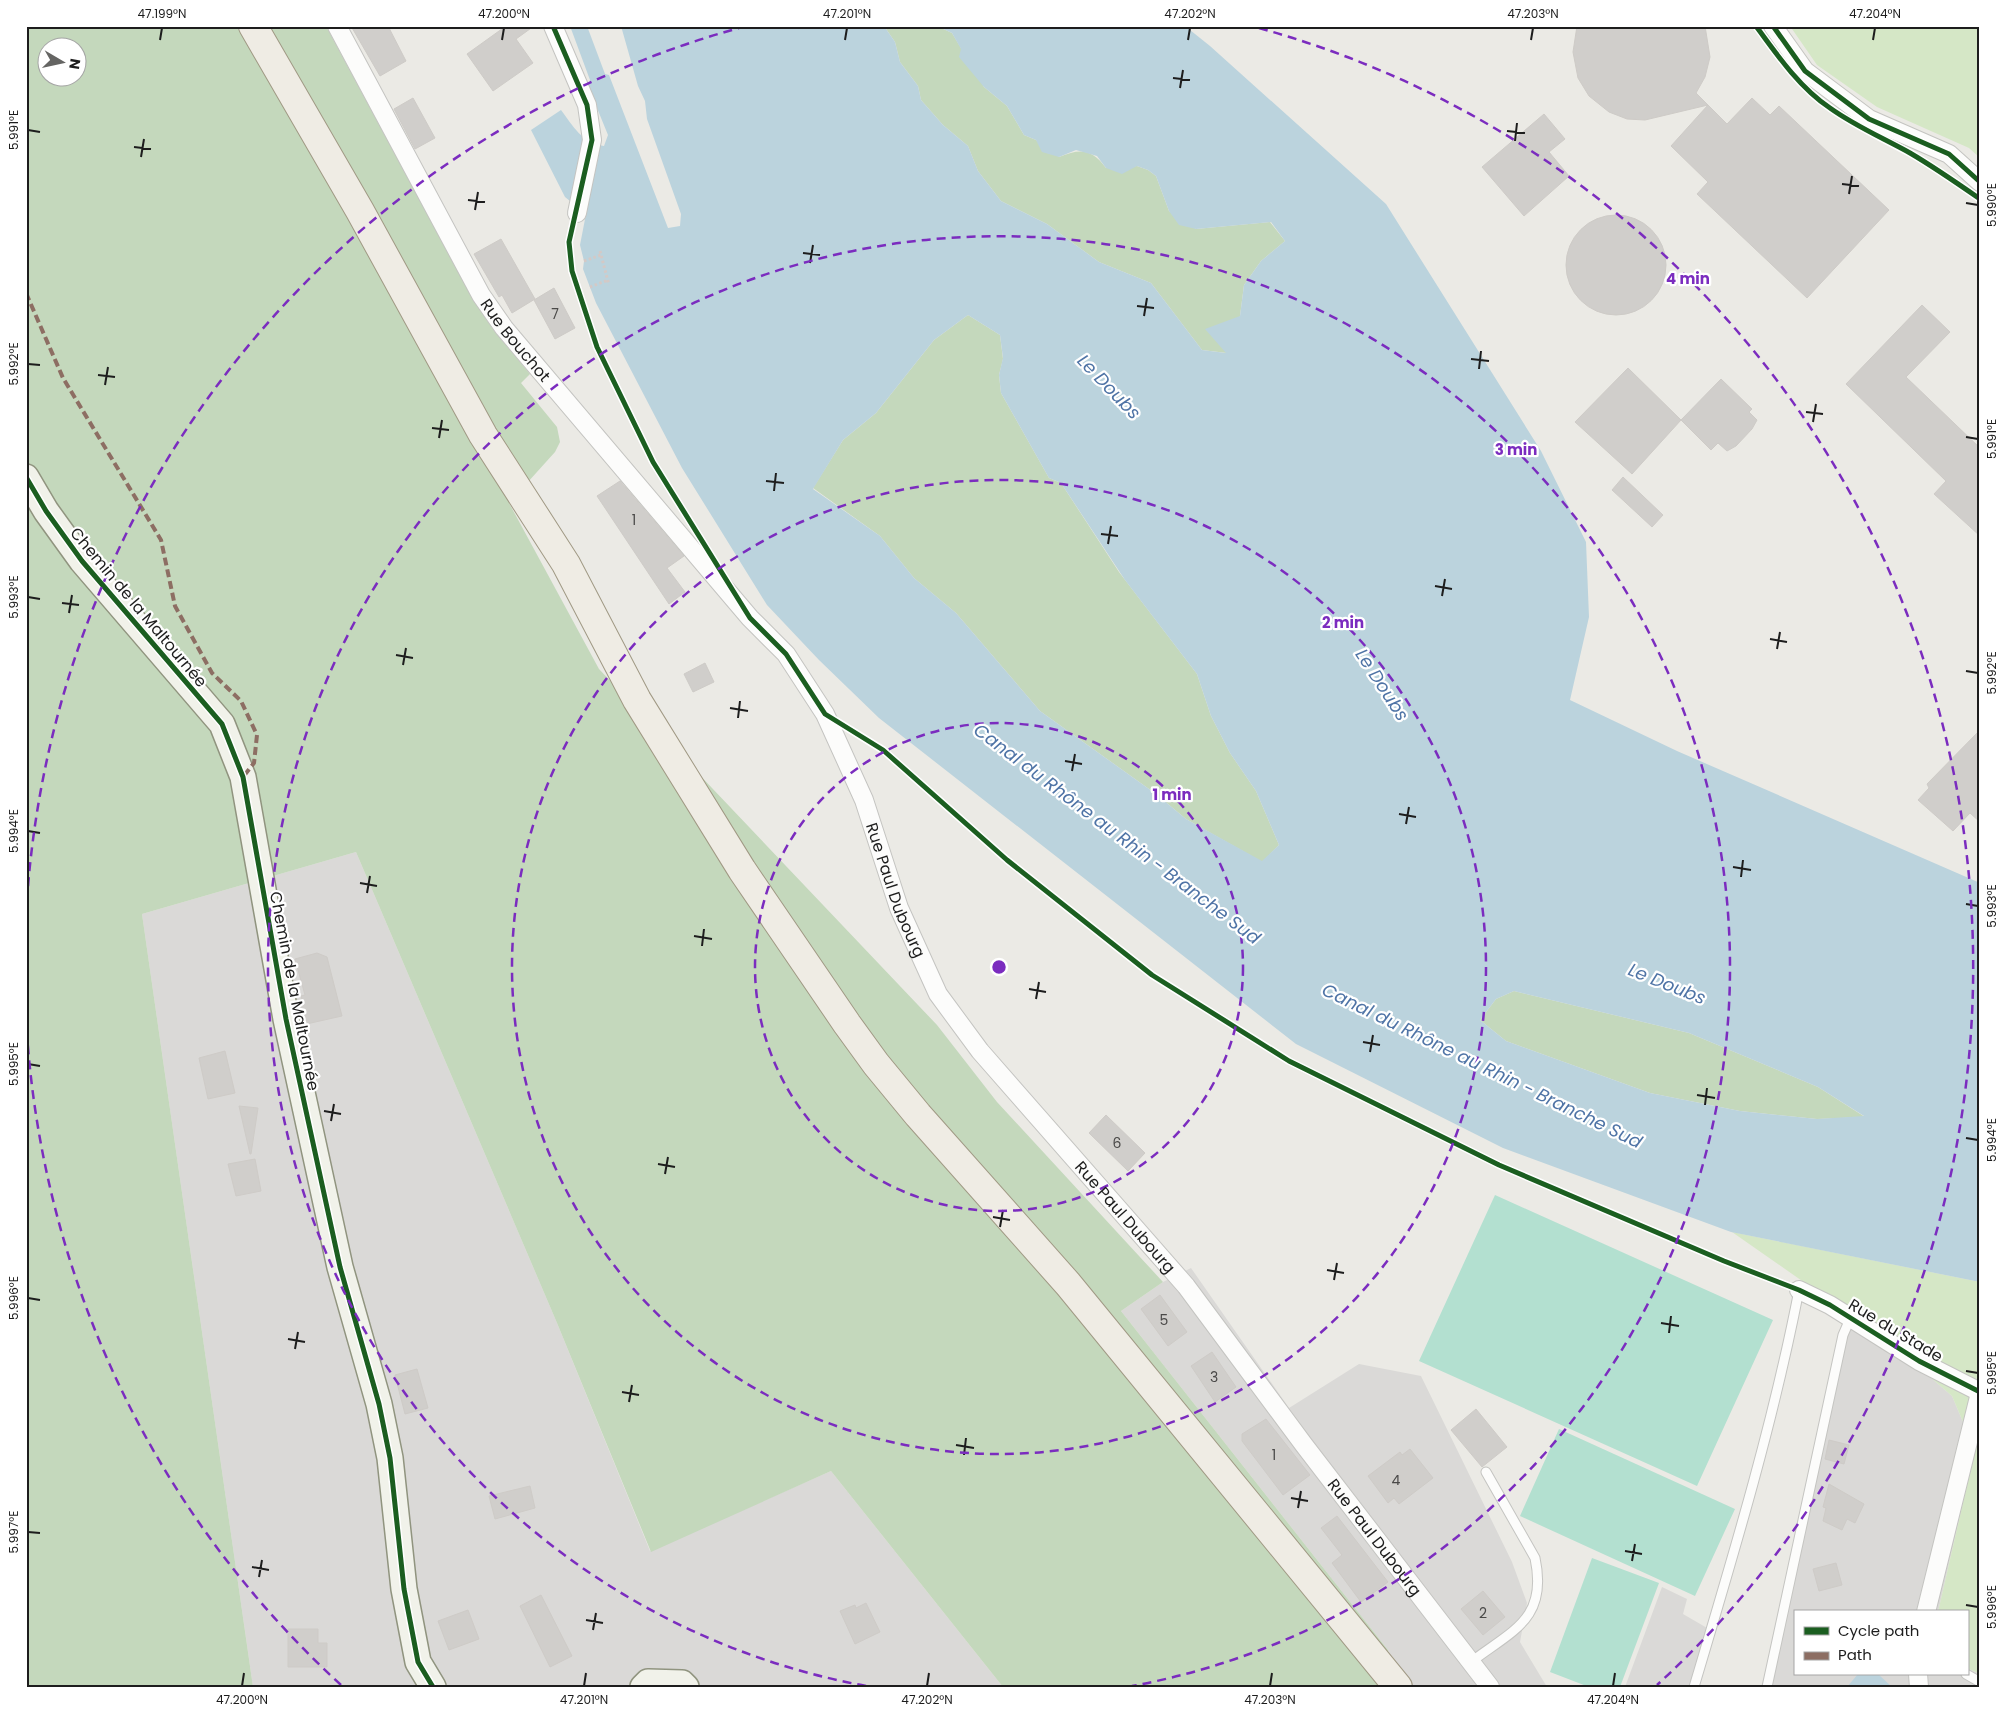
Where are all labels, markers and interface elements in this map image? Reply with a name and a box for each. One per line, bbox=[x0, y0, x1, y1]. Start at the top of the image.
text: 47.199°N bbox=[138, 5, 186, 22]
text: 47.200°N bbox=[478, 5, 530, 22]
text: 47.201°N bbox=[823, 5, 871, 22]
text: 47.202°N bbox=[1164, 5, 1216, 22]
text: 47.203°N bbox=[1507, 5, 1559, 22]
text: 47.204°N bbox=[1849, 5, 1901, 22]
north arrow bbox=[38, 38, 88, 88]
text: N bbox=[64, 57, 86, 71]
text: 5.991°E bbox=[5, 110, 22, 150]
text: 5.990°E bbox=[1983, 183, 2000, 227]
text: 4 min bbox=[1666, 268, 1710, 289]
street label: Rue Bouchot bbox=[475, 294, 556, 387]
house number: 7 bbox=[551, 304, 559, 324]
text: 5.992°E bbox=[5, 342, 22, 386]
water label: Le Doubs bbox=[1072, 349, 1147, 425]
text: 5.991°E bbox=[1983, 419, 2000, 459]
text: 3 min bbox=[1495, 439, 1537, 460]
house number: 1 bbox=[632, 510, 636, 530]
street label: Chemin de la Maltournée bbox=[65, 522, 213, 692]
text: 5.993°E bbox=[5, 575, 22, 619]
text: 2 min bbox=[1322, 612, 1364, 633]
water label: Le Doubs bbox=[1350, 644, 1415, 726]
text: 5.992°E bbox=[1983, 651, 2000, 695]
water label: Canal du Rhône au Rhin - Branche Sud bbox=[969, 717, 1267, 950]
text: 1 min bbox=[1152, 784, 1192, 805]
text: 5.994°E bbox=[5, 809, 22, 853]
street label: Rue Paul Dubourg bbox=[860, 820, 931, 961]
text: 5.993°E bbox=[1983, 884, 2000, 928]
street label: Chemin de la Maltournée bbox=[264, 890, 325, 1093]
water label: Le Doubs bbox=[1625, 957, 1710, 1010]
centre of rings bbox=[990, 958, 1008, 976]
water label: Canal du Rhône au Rhin - Branche Sud bbox=[1318, 977, 1647, 1155]
text: 5.995°E bbox=[5, 1042, 22, 1086]
text: 5.994°E bbox=[1983, 1118, 2000, 1162]
house number: 6 bbox=[1113, 1133, 1122, 1153]
street label: Rue Paul Dubourg bbox=[1070, 1156, 1181, 1278]
text: 5.996°E bbox=[5, 1276, 22, 1320]
street label: Rue du Stade bbox=[1844, 1293, 1947, 1368]
house number: 5 bbox=[1160, 1310, 1168, 1330]
text: 5.995°E bbox=[1983, 1351, 2000, 1395]
house number: 3 bbox=[1210, 1367, 1218, 1387]
house number: 1 bbox=[1272, 1445, 1276, 1465]
house number: 4 bbox=[1392, 1470, 1401, 1490]
street label: Rue Paul Dubourg bbox=[1322, 1474, 1427, 1601]
text: 5.997°E bbox=[5, 1511, 22, 1553]
text: 5.996°E bbox=[1983, 1585, 2000, 1629]
house number: 2 bbox=[1479, 1603, 1487, 1623]
legend bbox=[1794, 1610, 1968, 1676]
text: Cycle path bbox=[1838, 1620, 1919, 1641]
text: Path bbox=[1838, 1644, 1872, 1665]
text: 47.200°N bbox=[216, 1691, 268, 1708]
text: 47.201°N bbox=[560, 1691, 608, 1708]
text: 47.202°N bbox=[901, 1691, 953, 1708]
text: 47.203°N bbox=[1244, 1691, 1296, 1708]
text: 47.204°N bbox=[1587, 1691, 1639, 1708]

